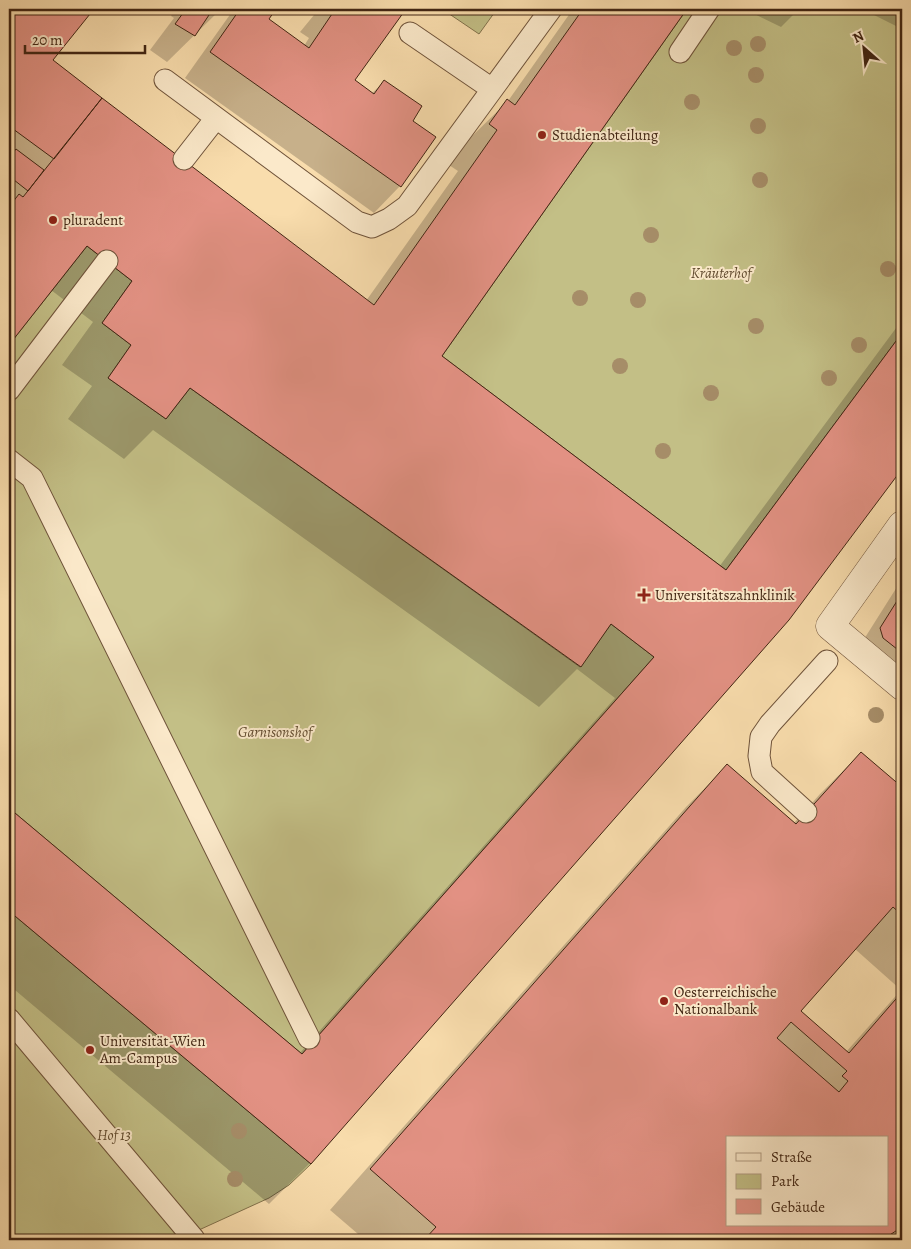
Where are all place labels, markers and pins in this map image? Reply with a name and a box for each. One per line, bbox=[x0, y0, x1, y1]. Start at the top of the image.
place label: Studienabteilung bbox=[552, 125, 659, 145]
marker: Studienabteilung bbox=[536, 129, 548, 141]
place label: pluradent bbox=[63, 210, 123, 230]
marker: pluradent bbox=[47, 214, 59, 226]
place label: Universitätszahnklinik bbox=[655, 585, 795, 605]
marker: Universitätszahnklinik bbox=[637, 588, 651, 602]
place label: Oesterreichische Nationalbank bbox=[674, 982, 777, 1019]
marker: Oesterreichische Nationalbank bbox=[658, 995, 670, 1007]
place label: Universität-Wien Am-Campus bbox=[99, 1031, 205, 1068]
marker: Universität-Wien Am-Campus bbox=[84, 1044, 96, 1056]

